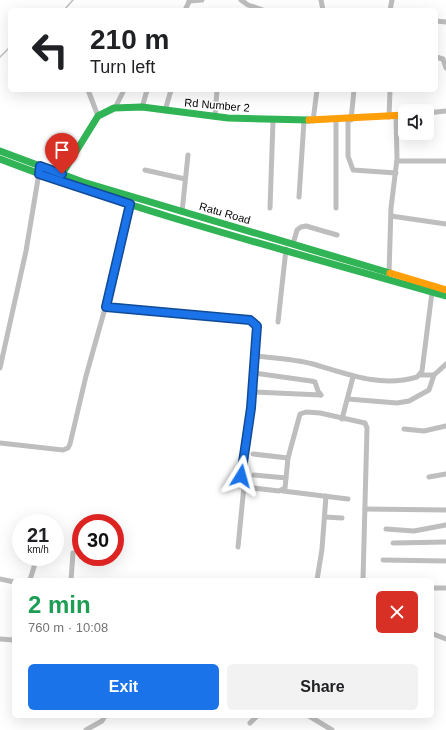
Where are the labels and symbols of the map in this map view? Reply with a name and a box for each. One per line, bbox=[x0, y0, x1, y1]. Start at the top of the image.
street label: Rd Number 2 bbox=[184, 96, 250, 114]
pin bbox=[45, 133, 79, 174]
street label: Ratu Road bbox=[198, 200, 252, 226]
position arrow bbox=[220, 455, 262, 497]
speed limit sign: 30 bbox=[72, 514, 124, 566]

